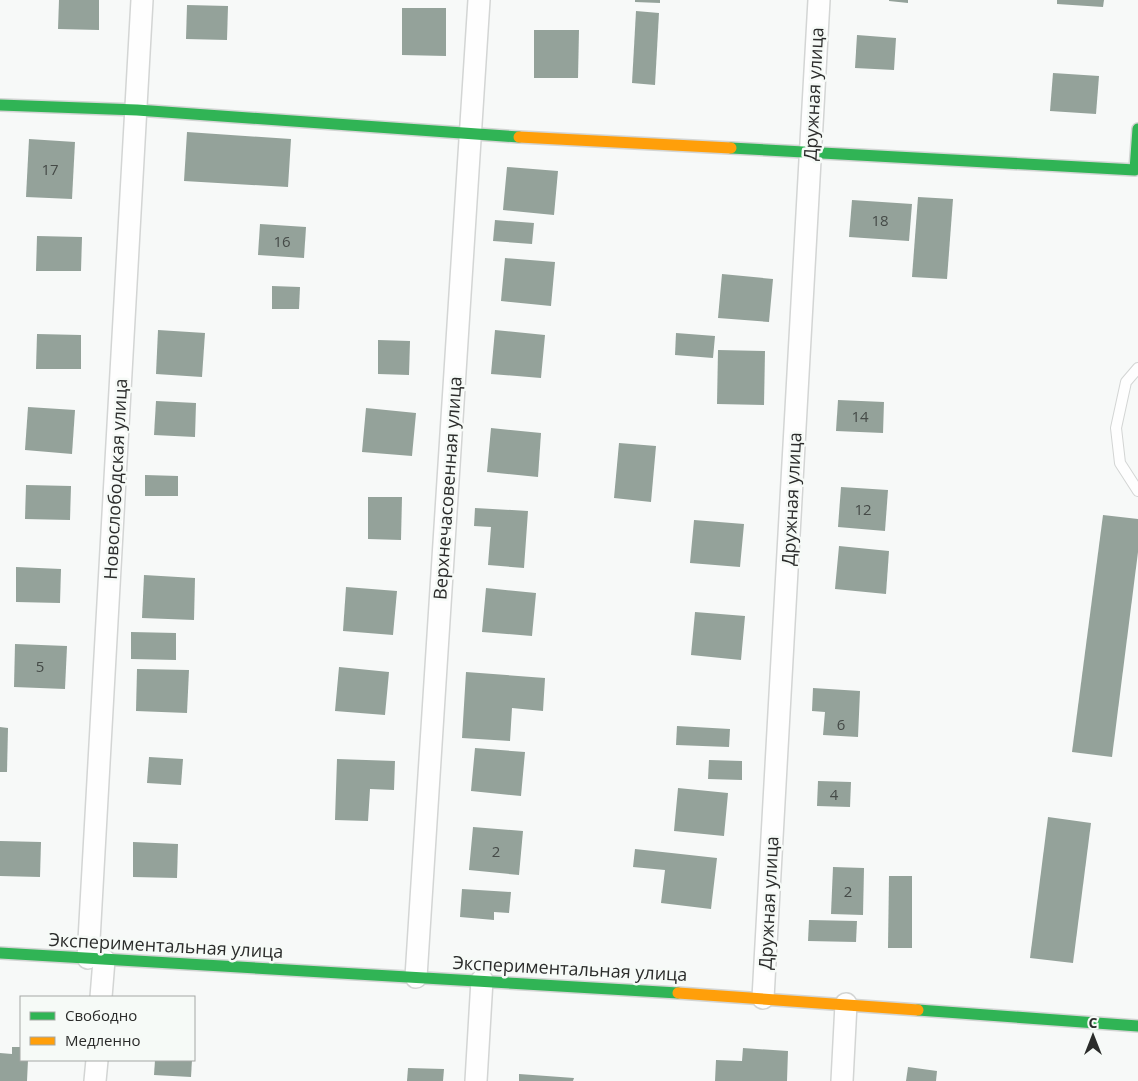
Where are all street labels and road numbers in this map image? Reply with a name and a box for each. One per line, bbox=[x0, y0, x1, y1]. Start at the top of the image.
street label: Дружная улица bbox=[798, 27, 828, 161]
street label: Верхнечасовенная улица bbox=[427, 375, 467, 601]
street label: Новослободская улица bbox=[98, 378, 132, 580]
street label: Дружная улица bbox=[776, 432, 806, 566]
street label: Дружная улица bbox=[753, 836, 783, 970]
street label: Экспериментальная улица bbox=[48, 927, 284, 963]
street label: Экспериментальная улица bbox=[452, 950, 688, 986]

